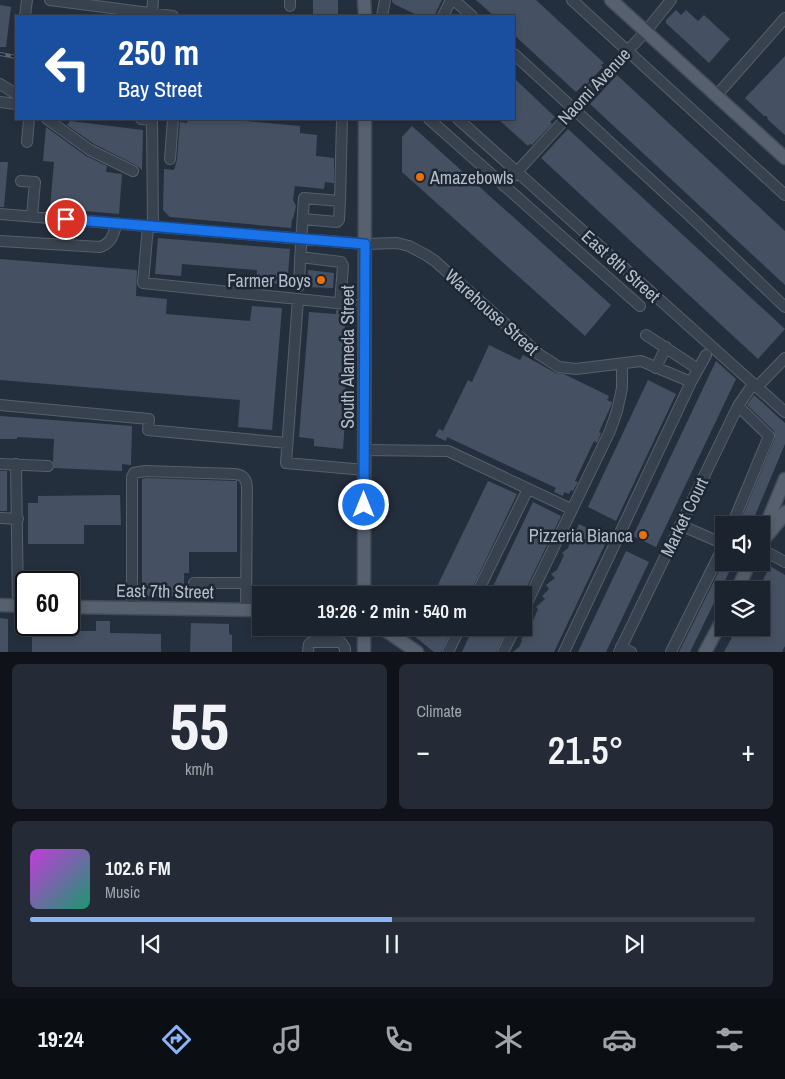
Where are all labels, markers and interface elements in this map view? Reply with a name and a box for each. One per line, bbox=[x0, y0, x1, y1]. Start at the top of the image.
text: 250 m bbox=[118, 29, 199, 76]
icon: left bbox=[35, 35, 100, 100]
street label: Naomi Avenue bbox=[552, 42, 636, 130]
text: Bay Street bbox=[118, 74, 202, 104]
place label: Amazebowls bbox=[429, 165, 514, 190]
marker: Amazebowls bbox=[414, 171, 426, 183]
pin bbox=[45, 198, 87, 240]
icon: arrive bbox=[52, 205, 80, 233]
street label: East 8th Street bbox=[576, 224, 666, 308]
street label: Warehouse Street bbox=[440, 263, 544, 361]
place label: Farmer Boys bbox=[227, 268, 311, 293]
marker: Farmer Boys bbox=[315, 274, 327, 286]
street label: South Alameda Street bbox=[335, 285, 360, 429]
street label: Market Court bbox=[654, 473, 714, 561]
position arrow bbox=[337, 478, 389, 530]
map controls bbox=[715, 516, 770, 636]
button: sound bbox=[715, 516, 770, 571]
place label: Pizzeria Bianca bbox=[529, 523, 633, 548]
marker: Pizzeria Bianca bbox=[637, 529, 649, 541]
speed limit sign: 60 bbox=[15, 571, 80, 636]
street label: East 7th Street bbox=[116, 578, 214, 604]
button: layers bbox=[715, 581, 770, 636]
text: 19:26 · 2 min · 540 m bbox=[317, 598, 467, 624]
text: 55 bbox=[170, 682, 229, 769]
text: Climate bbox=[417, 700, 462, 722]
text: 21.5° bbox=[548, 725, 624, 776]
text: − bbox=[417, 732, 430, 770]
text: + bbox=[742, 732, 755, 770]
text: km/h bbox=[185, 758, 213, 780]
text: 102.6 FM bbox=[105, 855, 171, 881]
text: Music bbox=[105, 881, 140, 903]
icon: previous bbox=[137, 930, 165, 958]
icon: pause bbox=[378, 930, 406, 958]
icon: next bbox=[620, 930, 648, 958]
icon: directions bbox=[159, 1022, 194, 1057]
icon: music bbox=[270, 1022, 305, 1057]
icon: phone bbox=[381, 1022, 416, 1057]
icon: climate bbox=[491, 1022, 526, 1057]
icon: car bbox=[602, 1022, 637, 1057]
icon: filters bbox=[712, 1022, 747, 1057]
text: 19:24 bbox=[38, 1024, 84, 1054]

